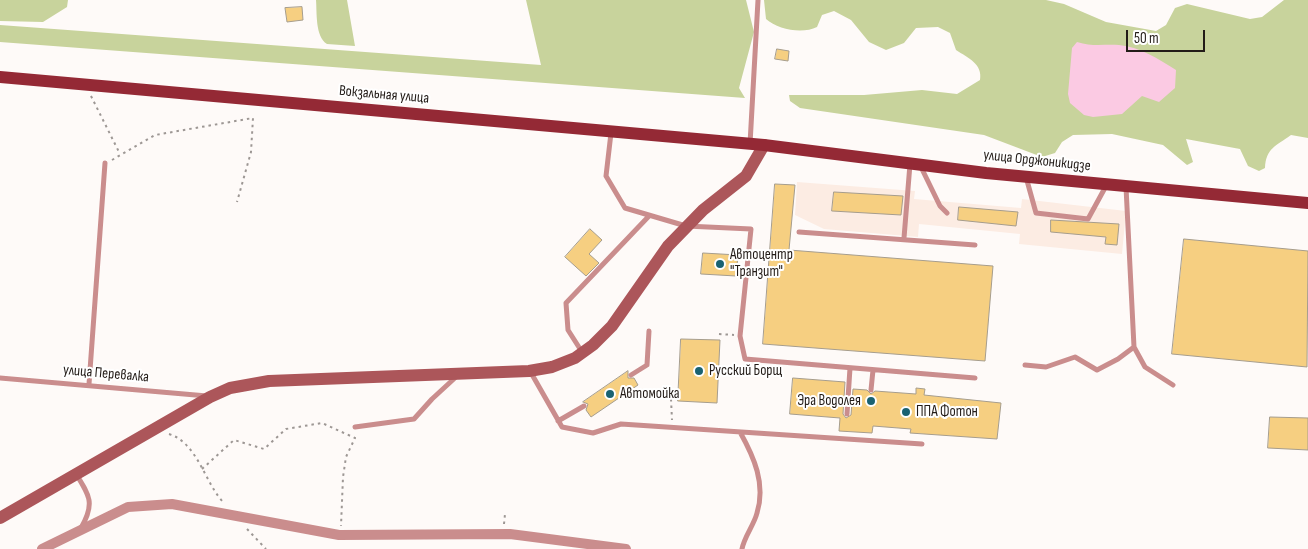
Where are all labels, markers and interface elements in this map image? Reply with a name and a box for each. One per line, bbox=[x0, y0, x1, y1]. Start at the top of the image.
scale bar bbox=[1128, 20, 1207, 52]
text: 50 m bbox=[1134, 29, 1159, 48]
street label: Вокзальная улица bbox=[338, 82, 430, 108]
street label: улица Орджоникидзе bbox=[982, 146, 1092, 176]
place label: Автоцентр "Транзит" bbox=[730, 246, 793, 281]
marker: Автоцентр "Транзит" bbox=[714, 258, 726, 270]
street label: улица Перевалка bbox=[62, 361, 150, 387]
place label: Русский Борщ bbox=[709, 362, 782, 380]
marker: Русский Борщ bbox=[693, 365, 705, 377]
place label: Автомойка bbox=[620, 385, 680, 403]
marker: Автомойка bbox=[604, 388, 616, 400]
place label: Эра Водолея bbox=[797, 392, 861, 410]
marker: Эра Водолея bbox=[865, 395, 877, 407]
place label: ППА Фотон bbox=[916, 403, 978, 421]
marker: ППА Фотон bbox=[900, 406, 912, 418]

